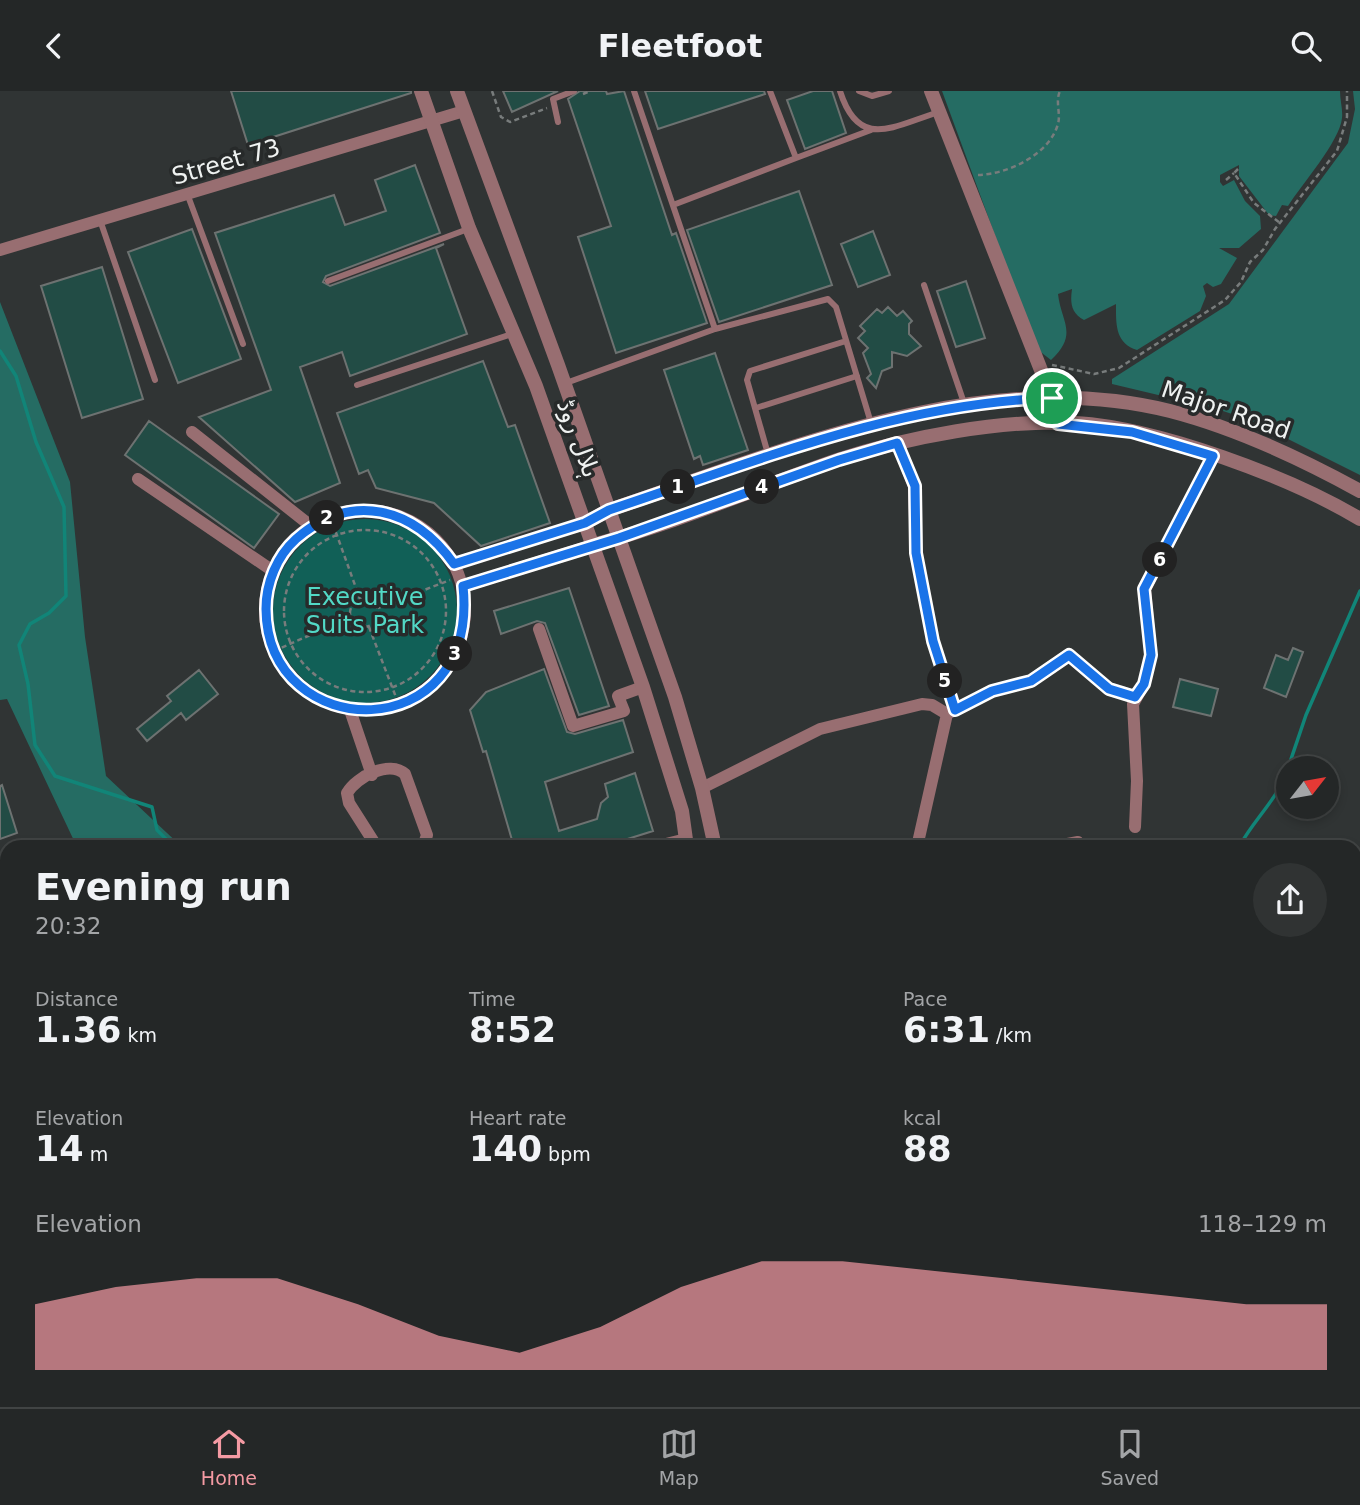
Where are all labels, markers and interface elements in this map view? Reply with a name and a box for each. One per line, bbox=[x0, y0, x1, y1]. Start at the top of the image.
icon: back bbox=[35, 27, 73, 65]
text: Fleetfoot bbox=[598, 27, 762, 65]
icon: search bbox=[1287, 27, 1325, 65]
street label: Street 73 bbox=[169, 133, 283, 191]
pin bbox=[1022, 368, 1082, 428]
street label: Major Road bbox=[1158, 375, 1294, 445]
icon: arrive bbox=[1033, 379, 1071, 417]
street label: ہلال روڈ bbox=[549, 396, 605, 481]
pin: 1 bbox=[660, 469, 696, 505]
pin: 4 bbox=[744, 469, 780, 505]
text: 1 bbox=[671, 475, 684, 497]
text: 4 bbox=[755, 475, 768, 497]
pin: 2 bbox=[310, 501, 344, 535]
text: 2 bbox=[320, 506, 333, 528]
pin: 6 bbox=[1142, 543, 1178, 577]
text: 6 bbox=[1153, 548, 1166, 570]
park label: Executive Suits Park bbox=[306, 583, 424, 639]
pin: 3 bbox=[438, 637, 472, 671]
text: 3 bbox=[448, 642, 461, 664]
pin: 5 bbox=[928, 663, 962, 699]
text: 5 bbox=[938, 669, 951, 691]
north arrow bbox=[1276, 756, 1339, 819]
map controls bbox=[1276, 756, 1339, 819]
button: share bbox=[1253, 863, 1327, 937]
text: Evening run bbox=[35, 865, 292, 909]
text: 20:32 bbox=[35, 913, 101, 939]
text: Distance bbox=[35, 988, 118, 1010]
text: Time bbox=[469, 988, 516, 1010]
text: Pace bbox=[903, 988, 947, 1010]
text: 1.36 bbox=[35, 1010, 121, 1050]
text: 8:52 bbox=[469, 1010, 556, 1050]
text: 6:31 bbox=[903, 1010, 990, 1050]
text: km bbox=[121, 1024, 157, 1046]
text: /km bbox=[990, 1024, 1032, 1046]
text: Elevation bbox=[35, 1107, 123, 1129]
text: Heart rate bbox=[469, 1107, 567, 1129]
text: kcal bbox=[903, 1107, 941, 1129]
text: 14 bbox=[35, 1129, 84, 1169]
text: 140 bbox=[469, 1129, 542, 1169]
text: 88 bbox=[903, 1129, 952, 1169]
text: m bbox=[84, 1143, 108, 1165]
text: bpm bbox=[542, 1143, 591, 1165]
text: Elevation bbox=[35, 1211, 142, 1237]
text: 118–129 m bbox=[1198, 1211, 1327, 1237]
tab: Home bbox=[201, 1425, 257, 1489]
tab: Map bbox=[659, 1425, 699, 1489]
tab: Saved bbox=[1100, 1425, 1159, 1489]

